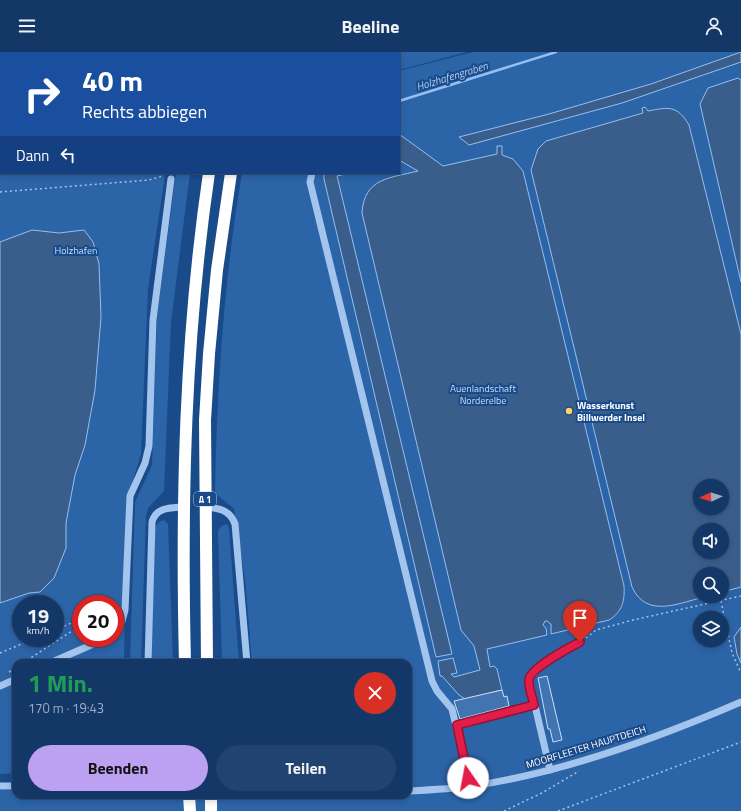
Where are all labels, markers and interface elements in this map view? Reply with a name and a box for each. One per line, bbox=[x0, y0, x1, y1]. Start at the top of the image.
text: Beeline bbox=[342, 13, 399, 40]
icon: menu bbox=[16, 15, 38, 37]
icon: person bbox=[703, 15, 725, 37]
water label: Holzhafengraben bbox=[414, 57, 490, 94]
text: 40 m bbox=[82, 59, 143, 102]
icon: right bbox=[16, 68, 68, 120]
text: Rechts abbiegen bbox=[82, 98, 207, 125]
text: Dann bbox=[16, 144, 49, 167]
icon: left bbox=[57, 144, 79, 166]
park label: Holzhafen bbox=[55, 243, 97, 258]
park label: Auenlandschaft Norderelbe bbox=[450, 381, 516, 408]
place label: Wasserkunst Billwerder Insel bbox=[577, 398, 645, 425]
marker: Wasserkunst Billwerder Insel bbox=[564, 406, 574, 416]
north arrow bbox=[693, 479, 729, 515]
map controls bbox=[693, 479, 729, 647]
road number: A 1 bbox=[194, 492, 216, 506]
button: sound bbox=[693, 523, 729, 559]
button: search bbox=[693, 567, 729, 603]
speed limit sign: 20 bbox=[72, 595, 124, 647]
text: 19 bbox=[27, 600, 49, 631]
pin bbox=[563, 601, 597, 642]
icon: arrive bbox=[569, 607, 591, 629]
button: layers bbox=[693, 611, 729, 647]
text: km/h bbox=[27, 623, 49, 638]
text: 1 Min. bbox=[28, 665, 93, 701]
button: close bbox=[354, 672, 396, 714]
text: 170 m · 19:43 bbox=[28, 698, 104, 718]
street label: MOORFLEETER HAUPTDEICH bbox=[524, 722, 648, 772]
button: Beenden bbox=[28, 745, 208, 791]
button: Teilen bbox=[216, 745, 396, 791]
position arrow bbox=[447, 757, 489, 799]

